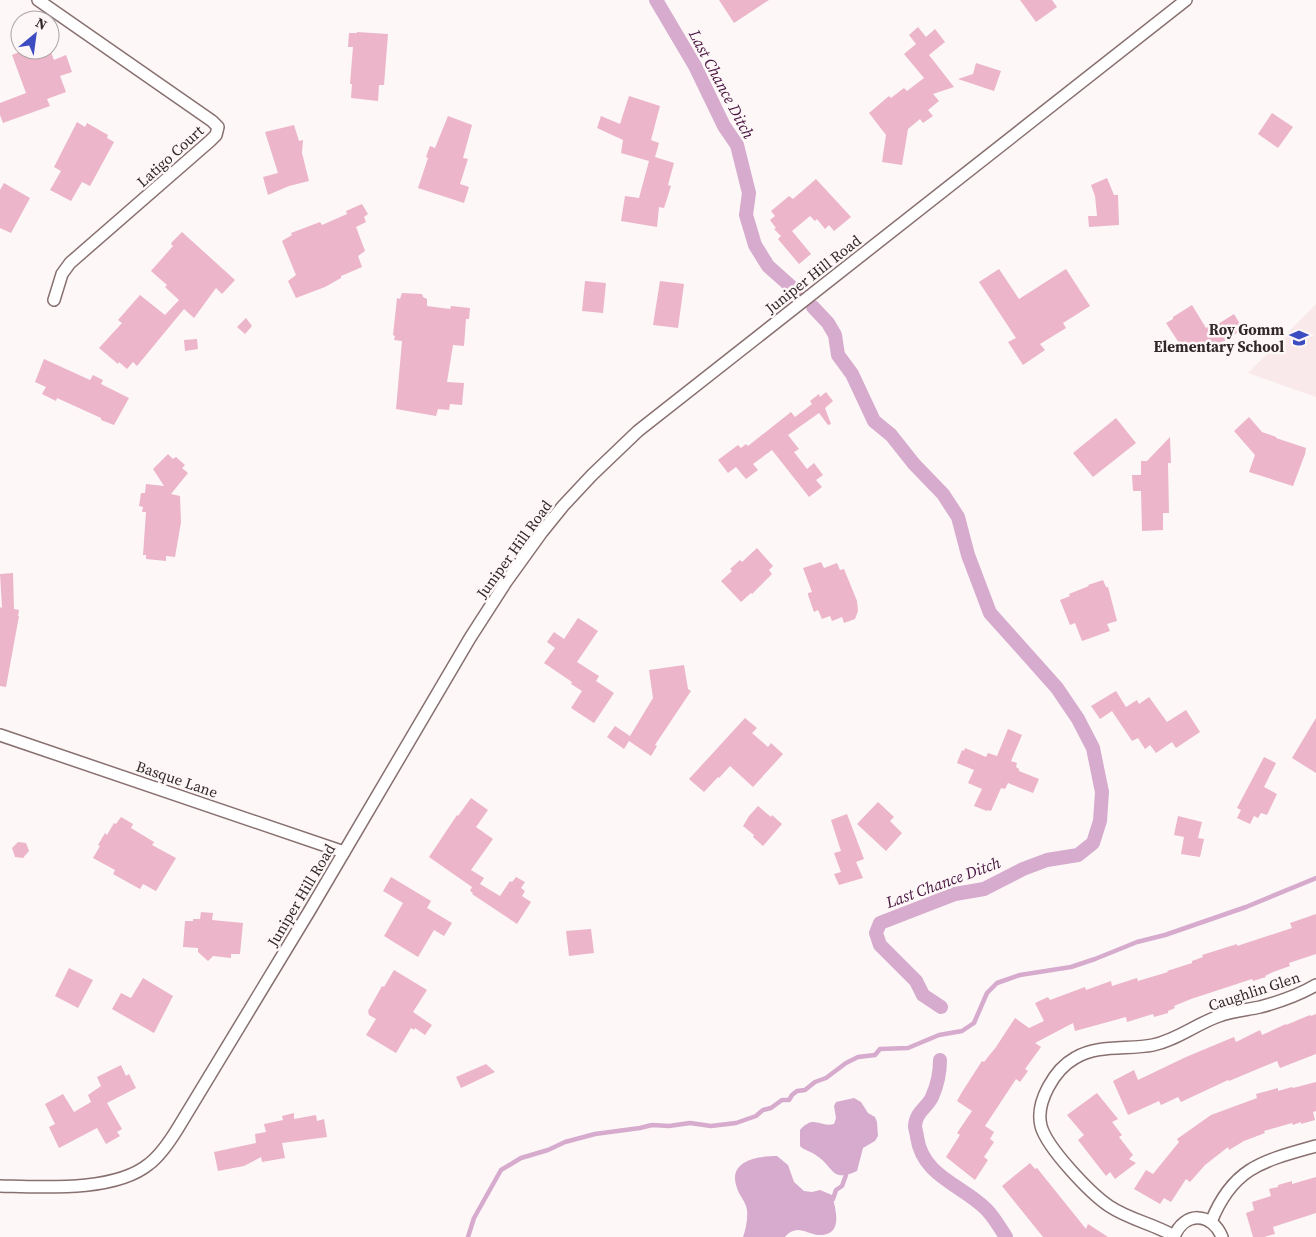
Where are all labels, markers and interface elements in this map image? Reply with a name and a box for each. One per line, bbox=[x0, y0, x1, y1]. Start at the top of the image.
north arrow bbox=[10, 10, 60, 60]
text: N bbox=[32, 12, 51, 35]
water label: Last Chance Ditch bbox=[684, 25, 760, 143]
street label: Latigo Court bbox=[132, 120, 208, 192]
street label: Juniper Hill Road bbox=[760, 230, 866, 319]
place label: Roy Gomm Elementary School bbox=[1154, 319, 1284, 357]
school or university icon: Roy Gomm Elementary School bbox=[1288, 327, 1310, 349]
street label: Juniper Hill Road bbox=[471, 495, 557, 603]
street label: Basque Lane bbox=[133, 755, 221, 803]
street label: Juniper Hill Road bbox=[262, 839, 340, 951]
water label: Last Chance Ditch bbox=[882, 851, 1004, 913]
street label: Caughlin Glen bbox=[1205, 966, 1303, 1016]

